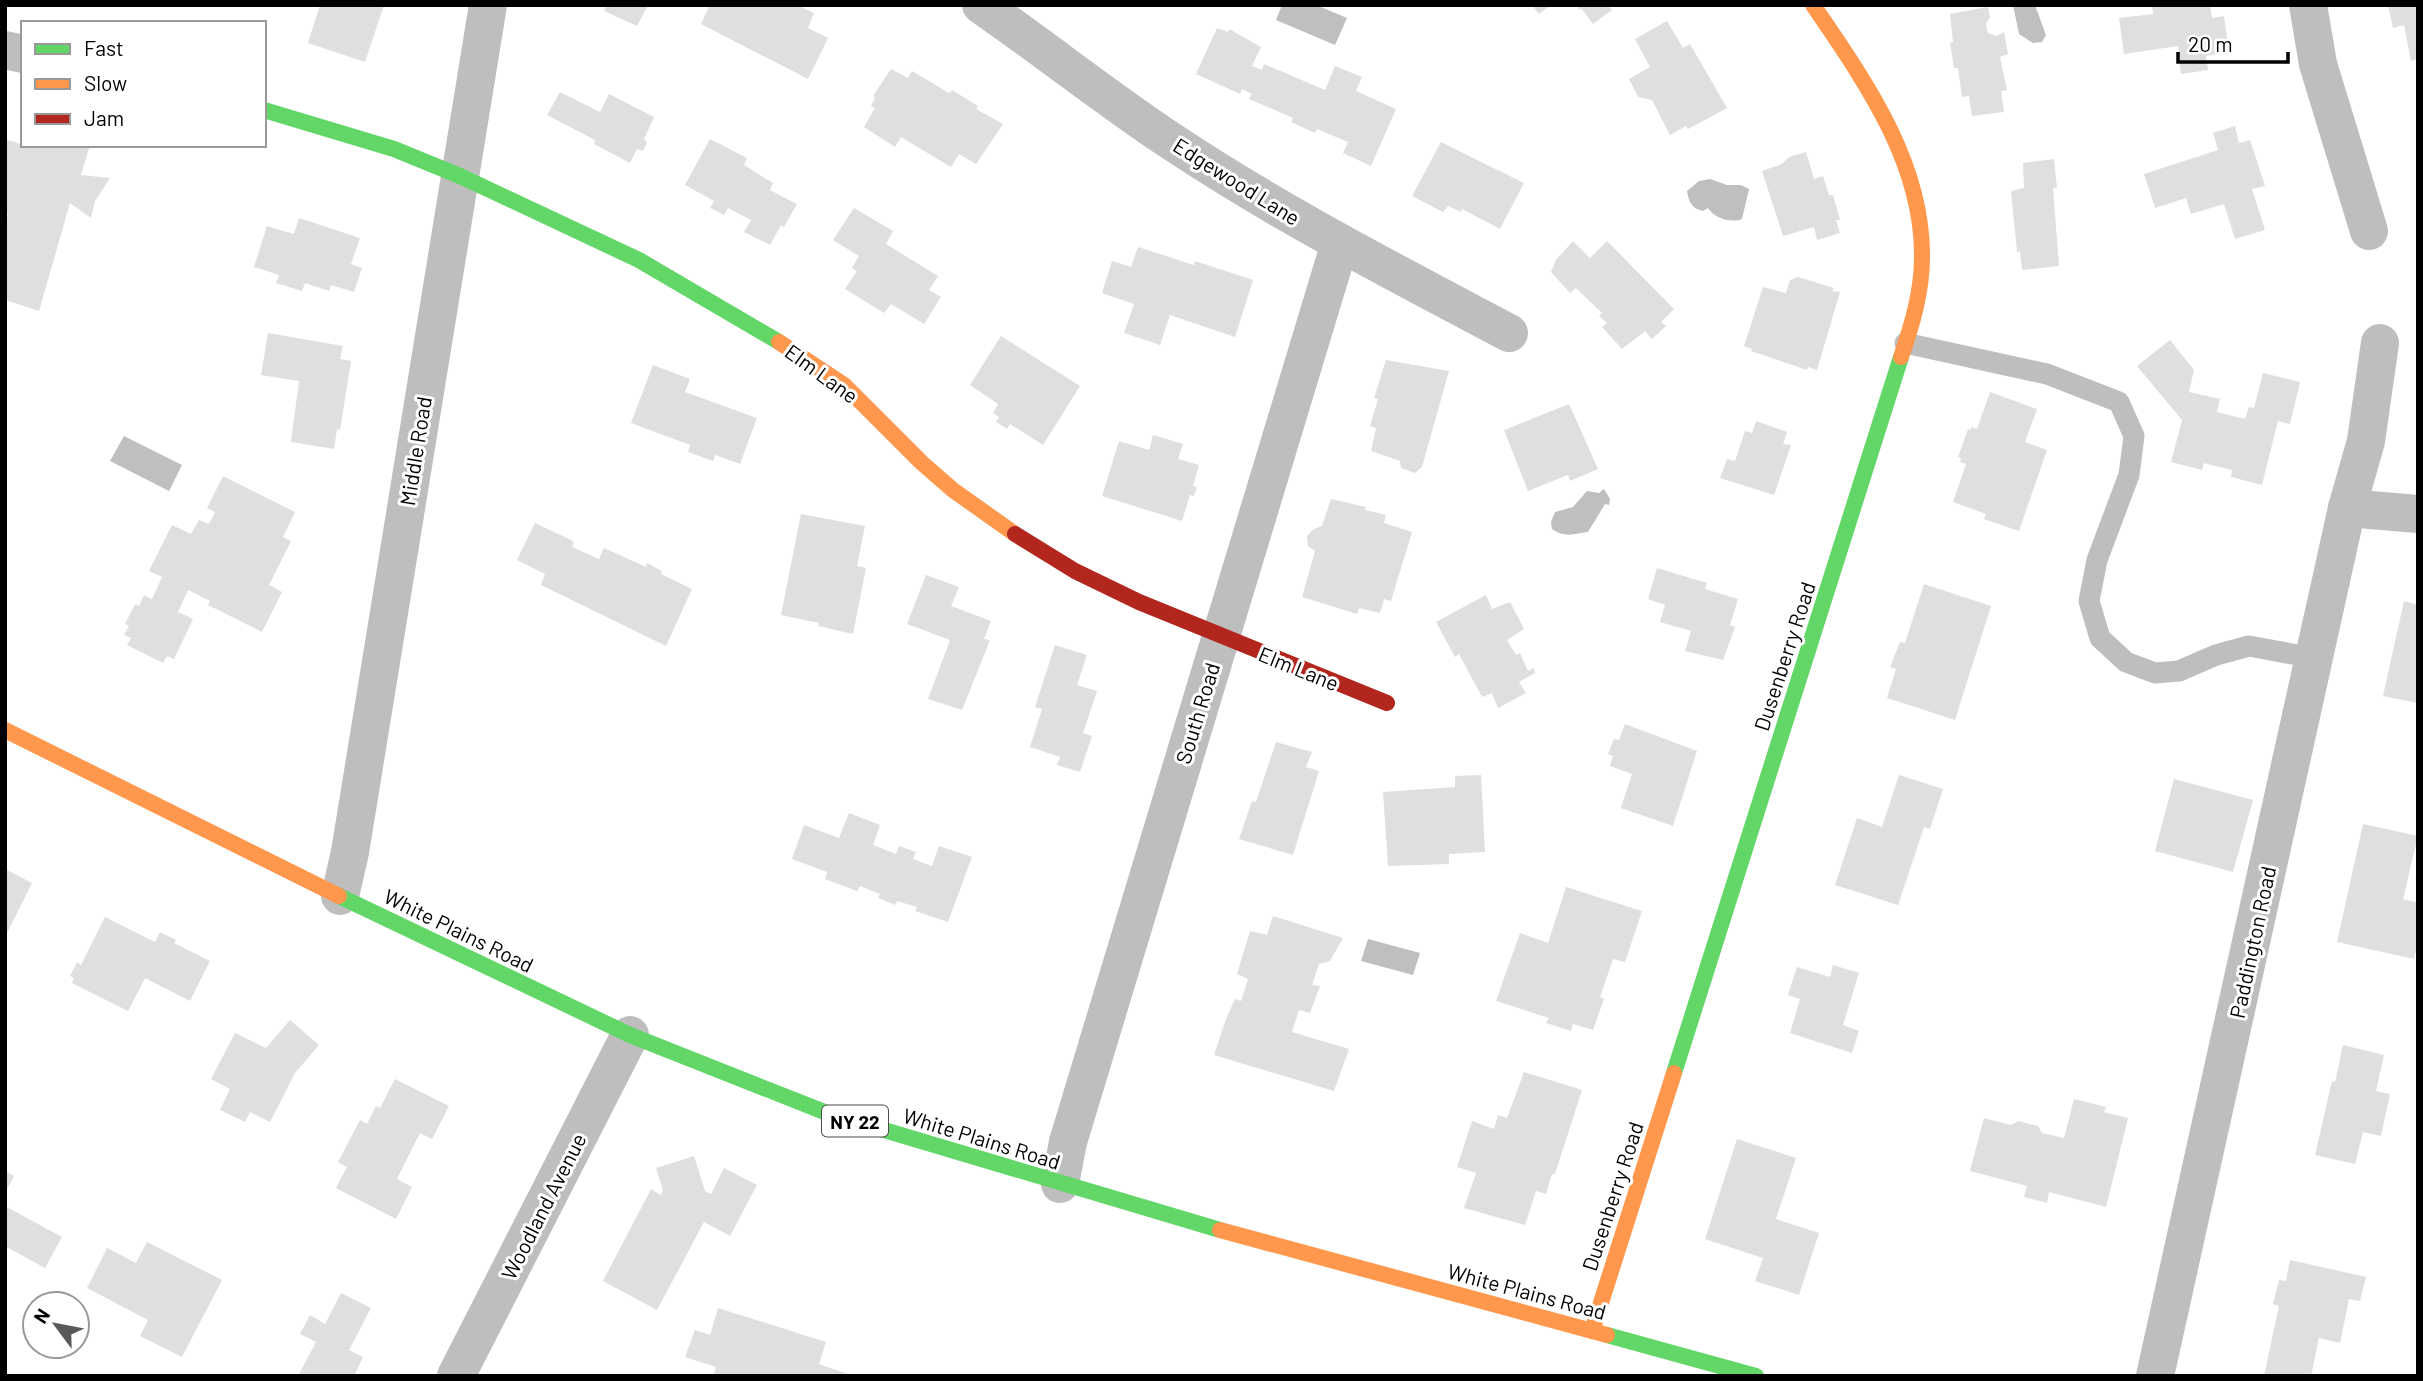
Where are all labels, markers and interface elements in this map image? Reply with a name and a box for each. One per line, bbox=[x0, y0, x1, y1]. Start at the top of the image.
legend bbox=[21, 21, 266, 147]
scale bar bbox=[2178, 21, 2288, 65]
text: 20 m bbox=[2188, 31, 2233, 56]
text: Fast bbox=[84, 35, 124, 60]
text: Slow bbox=[84, 70, 127, 95]
text: Jam bbox=[84, 105, 124, 130]
street label: Edgewood Lane bbox=[1169, 132, 1305, 230]
street label: Elm Lane bbox=[781, 338, 863, 408]
street label: Middle Road bbox=[394, 395, 436, 507]
street label: Dusenberry Road bbox=[1748, 578, 1820, 734]
street label: Elm Lane bbox=[1255, 641, 1343, 695]
street label: South Road bbox=[1170, 659, 1224, 767]
street label: Paddington Road bbox=[2224, 864, 2280, 1020]
street label: White Plains Road bbox=[380, 883, 538, 977]
street label: White Plains Road bbox=[900, 1102, 1064, 1174]
road number: NY 22 bbox=[822, 1106, 888, 1136]
street label: Dusenberry Road bbox=[1576, 1118, 1648, 1274]
street label: Woodland Avenue bbox=[495, 1129, 591, 1283]
street label: White Plains Road bbox=[1445, 1258, 1609, 1324]
north arrow bbox=[21, 1290, 91, 1360]
text: N bbox=[28, 1304, 54, 1327]

